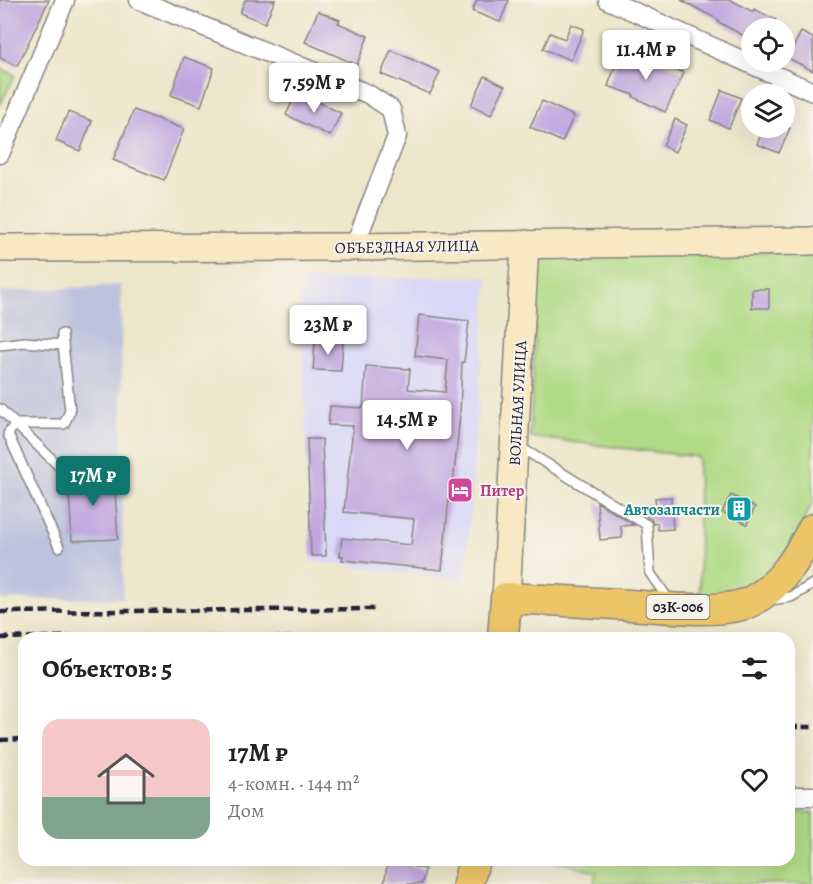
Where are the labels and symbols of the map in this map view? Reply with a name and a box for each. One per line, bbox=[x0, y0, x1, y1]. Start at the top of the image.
pin: 11.4M ₽ bbox=[591, 30, 701, 81]
pin: 7.59M ₽ bbox=[259, 63, 369, 114]
street label: ОБЪЕЗДНАЯ УЛИЦА bbox=[335, 235, 480, 259]
pin: 23M ₽ bbox=[286, 305, 370, 356]
street label: ВОЛЬНАЯ УЛИЦА bbox=[504, 339, 532, 466]
pin: 14.5M ₽ bbox=[352, 400, 462, 451]
pin: 17M ₽ bbox=[51, 456, 135, 507]
hotel icon: Питер bbox=[445, 475, 475, 505]
place label: Питер bbox=[480, 480, 525, 502]
building icon: Автозапчасти bbox=[724, 494, 754, 524]
place label: Автозапчасти bbox=[623, 499, 720, 521]
road number: 03К-006 bbox=[646, 595, 710, 619]

